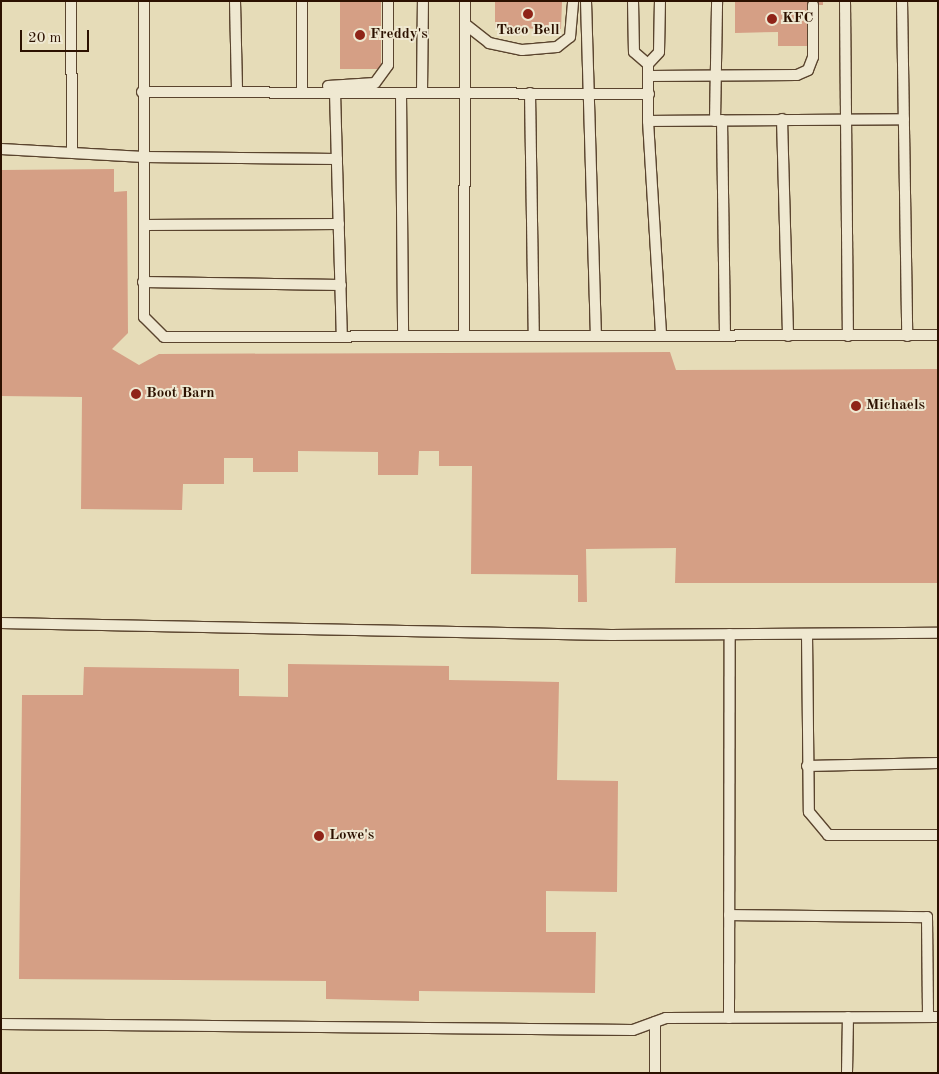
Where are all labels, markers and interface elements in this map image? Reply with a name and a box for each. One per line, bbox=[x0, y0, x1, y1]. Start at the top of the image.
marker: Taco Bell bbox=[522, 8, 534, 20]
place label: KFC bbox=[782, 10, 813, 28]
marker: KFC bbox=[766, 13, 778, 25]
scale bar bbox=[22, 20, 91, 52]
place label: Taco Bell bbox=[496, 22, 560, 40]
place label: Freddy's bbox=[370, 26, 428, 44]
marker: Freddy's bbox=[354, 29, 366, 41]
text: 20 m bbox=[28, 31, 62, 46]
place label: Boot Barn bbox=[146, 385, 215, 403]
marker: Boot Barn bbox=[130, 388, 142, 400]
place label: Michaels bbox=[866, 397, 925, 415]
marker: Michaels bbox=[850, 400, 862, 412]
place label: Lowe's bbox=[329, 827, 374, 845]
marker: Lowe's bbox=[313, 830, 325, 842]

